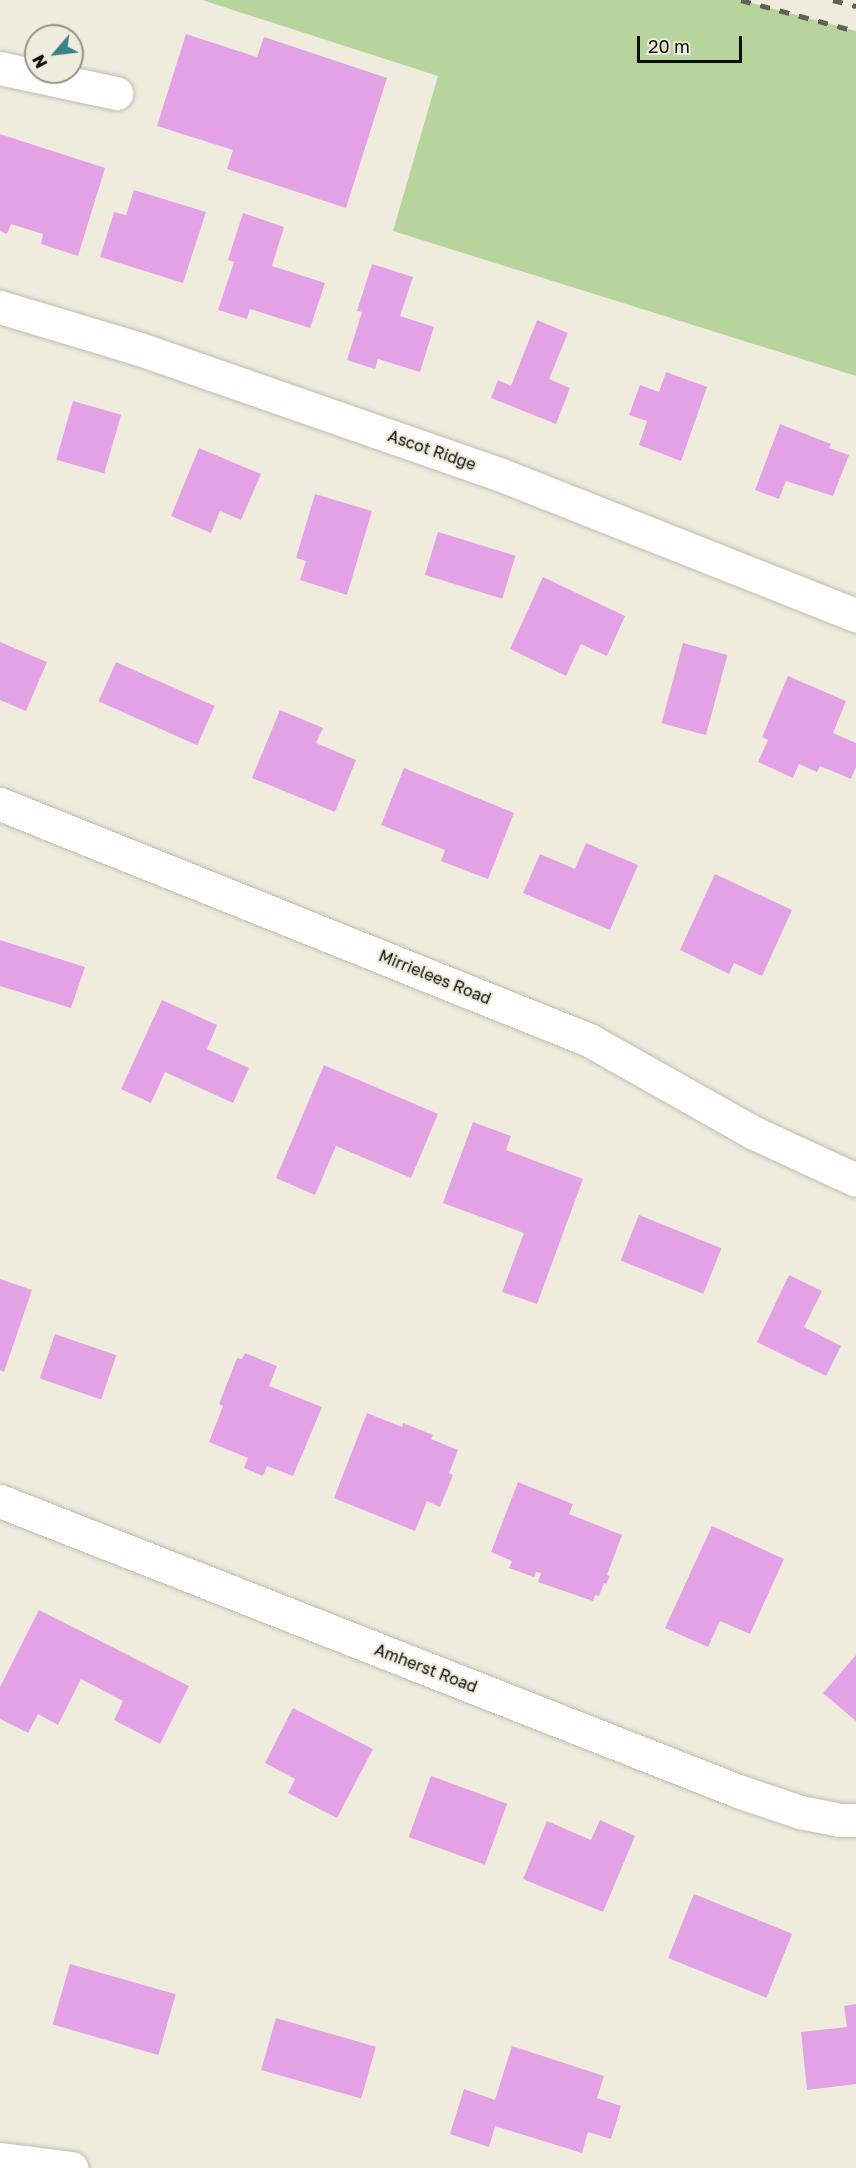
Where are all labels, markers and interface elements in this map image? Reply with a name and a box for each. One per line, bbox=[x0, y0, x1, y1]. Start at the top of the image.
north arrow bbox=[24, 24, 84, 84]
scale bar bbox=[640, 24, 745, 62]
text: 20 m bbox=[648, 35, 690, 57]
text: N bbox=[28, 51, 52, 72]
street label: Ascot Ridge bbox=[385, 426, 479, 474]
street label: Mirrielees Road bbox=[376, 946, 494, 1008]
street label: Amherst Road bbox=[372, 1640, 480, 1696]

